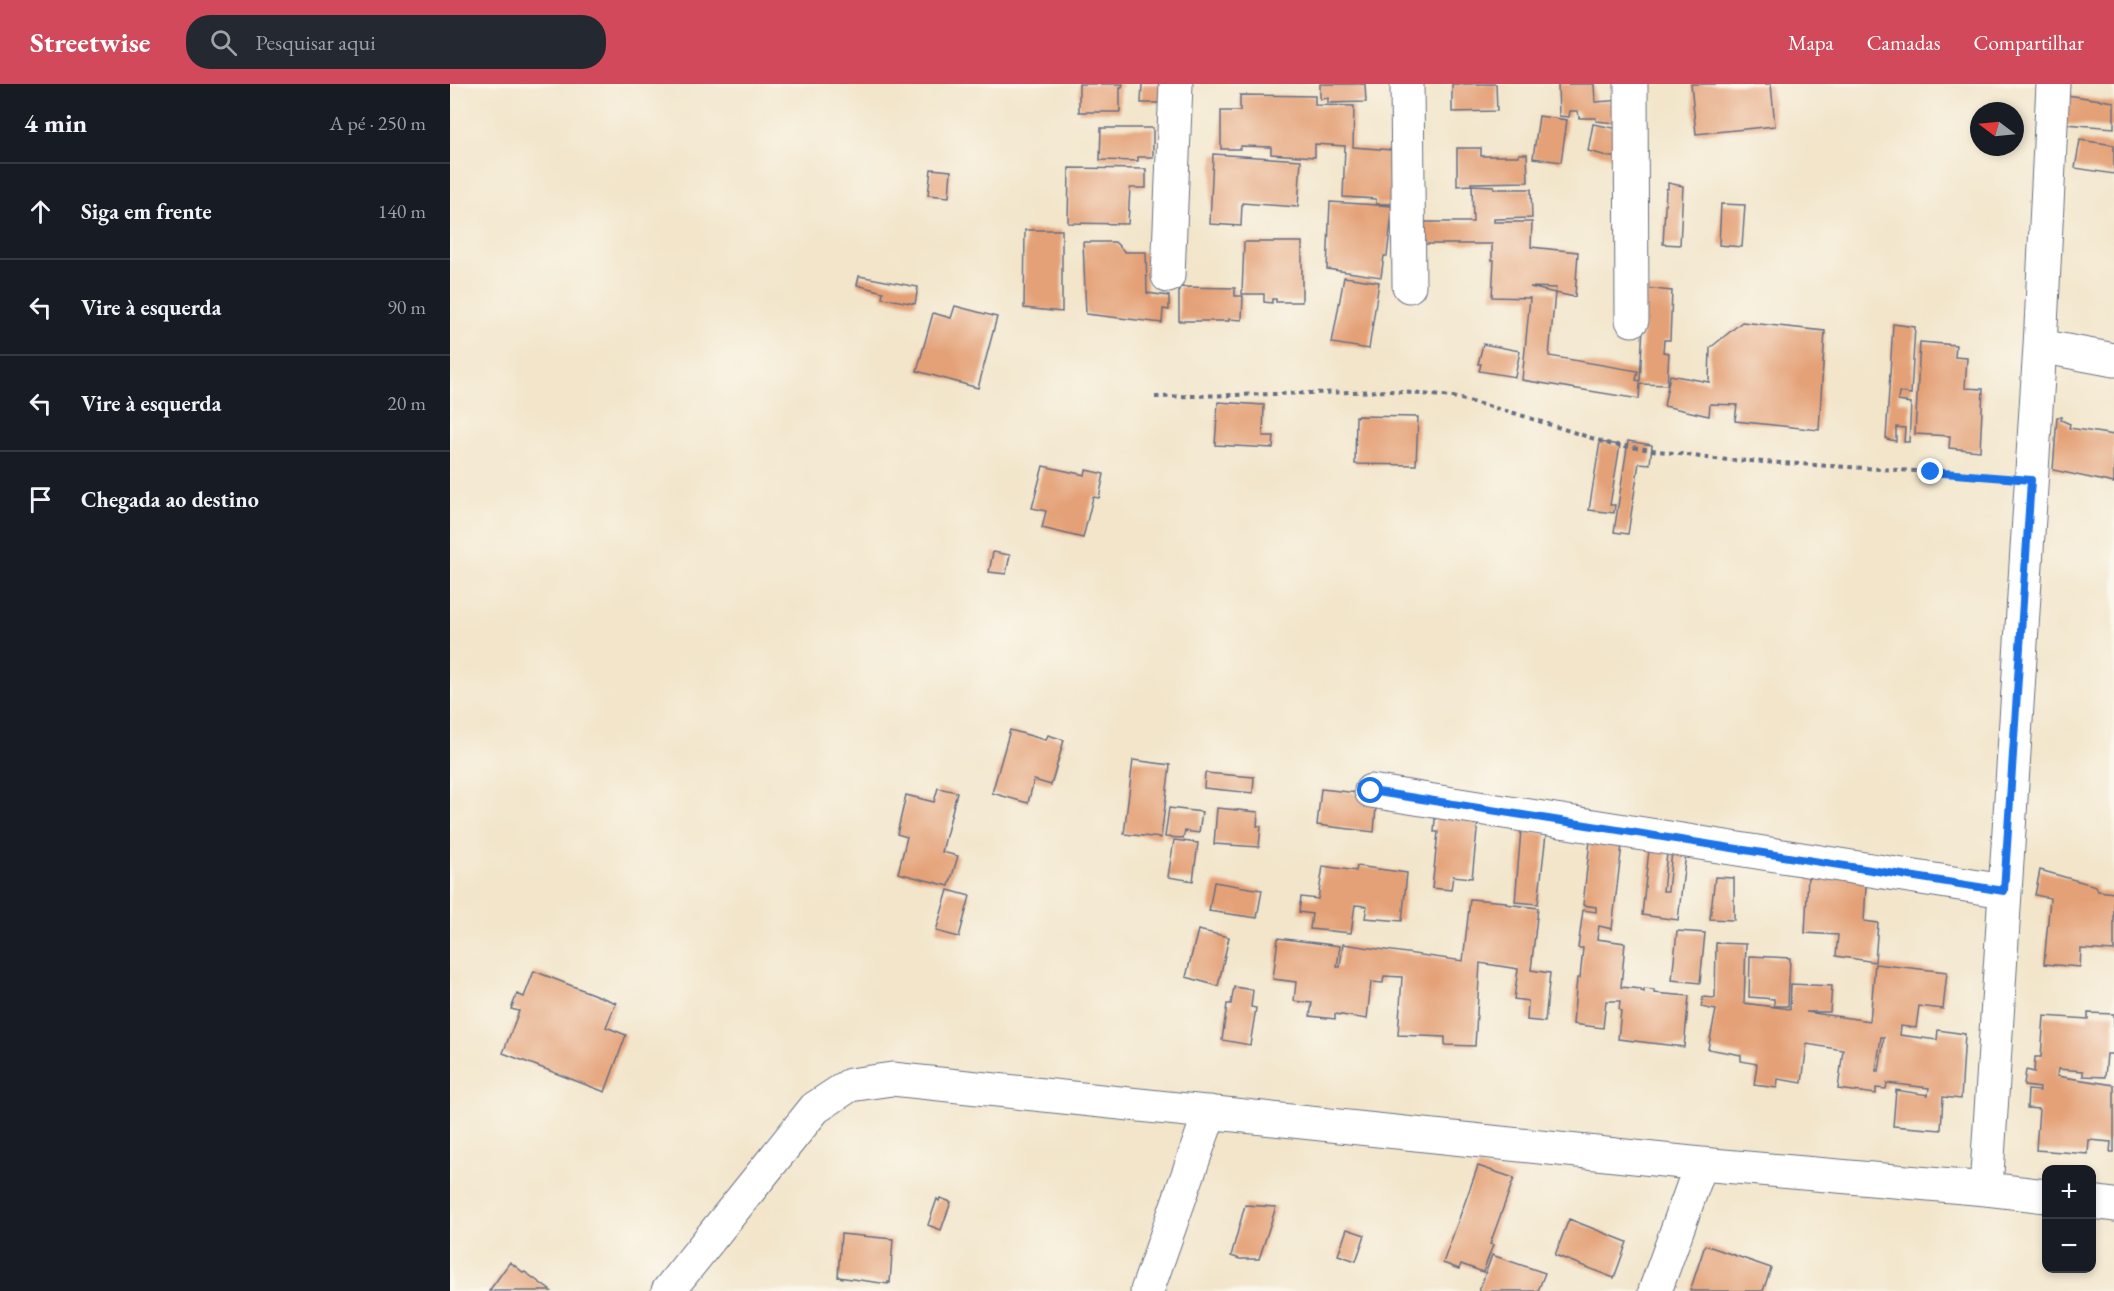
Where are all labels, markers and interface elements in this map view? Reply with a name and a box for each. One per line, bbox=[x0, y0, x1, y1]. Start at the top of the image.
search box bbox=[186, 15, 606, 69]
text: Streetwise bbox=[30, 24, 150, 60]
icon: search bbox=[207, 26, 240, 59]
text: Pesquisar aqui bbox=[255, 28, 376, 57]
text: Mapa bbox=[1788, 29, 1834, 56]
text: Camadas bbox=[1867, 29, 1940, 56]
text: Compartilhar bbox=[1973, 29, 2084, 56]
north arrow bbox=[1970, 102, 2024, 156]
text: 4 min bbox=[24, 106, 87, 140]
text: A pé · 250 m bbox=[330, 110, 426, 136]
icon: ahead bbox=[24, 195, 57, 228]
text: Siga em frente bbox=[81, 197, 212, 226]
text: 140 m bbox=[378, 198, 426, 224]
icon: left bbox=[24, 291, 57, 324]
text: Vire à esquerda bbox=[81, 293, 221, 322]
text: 90 m bbox=[387, 294, 426, 320]
icon: left bbox=[24, 387, 57, 420]
text: Vire à esquerda bbox=[81, 389, 221, 418]
text: 20 m bbox=[387, 390, 426, 416]
route end bbox=[1917, 458, 1943, 484]
icon: arrive bbox=[24, 483, 57, 516]
text: Chegada ao destino bbox=[81, 485, 259, 514]
route start bbox=[1357, 777, 1383, 803]
map controls bbox=[2042, 1165, 2096, 1273]
button: + bbox=[2042, 1165, 2096, 1219]
button: − bbox=[2042, 1219, 2096, 1273]

